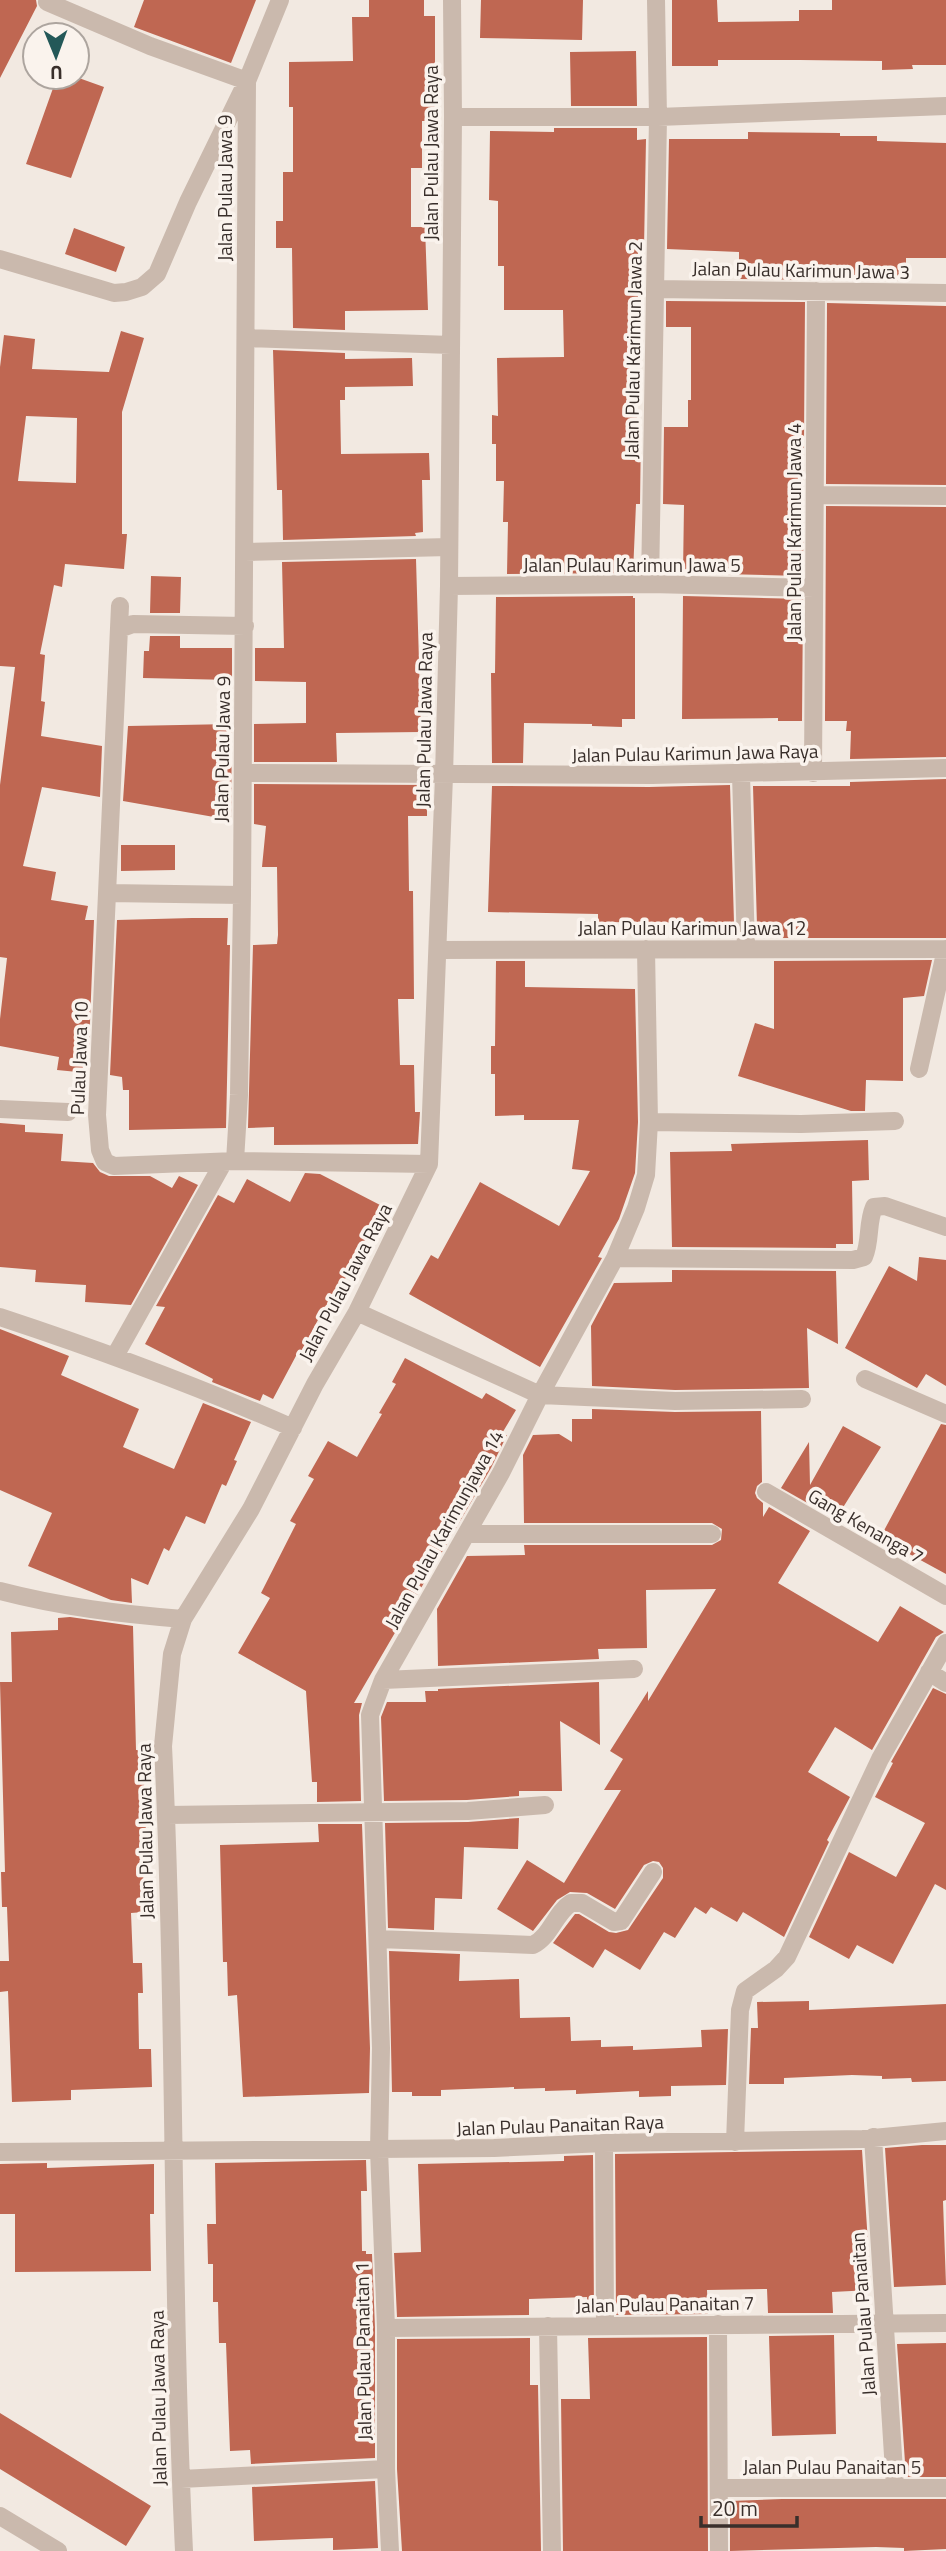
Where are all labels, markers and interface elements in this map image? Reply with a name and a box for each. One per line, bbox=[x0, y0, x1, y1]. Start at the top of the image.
north arrow bbox=[21, 21, 91, 91]
text: U bbox=[50, 59, 63, 88]
street label: Jalan Pulau Jawa Raya bbox=[416, 65, 445, 241]
street label: Jalan Pulau Jawa 9 bbox=[210, 115, 239, 261]
street label: Jalan Pulau Karimun Jawa 2 bbox=[616, 241, 649, 459]
street label: Jalan Pulau Karimun Jawa 3 bbox=[692, 253, 910, 286]
street label: Jalan Pulau Karimun Jawa 4 bbox=[779, 423, 808, 641]
street label: Jalan Pulau Karimun Jawa 5 bbox=[523, 550, 741, 579]
street label: Jalan Pulau Jawa Raya bbox=[407, 631, 440, 808]
street label: Jalan Pulau Jawa 9 bbox=[206, 675, 237, 823]
street label: Jalan Pulau Karimun Jawa Raya bbox=[571, 736, 819, 769]
street label: Jalan Pulau Karimun Jawa 12 bbox=[578, 913, 806, 942]
street label: Pulau Jawa 10 bbox=[62, 1001, 95, 1115]
street label: Jalan Pulau Jawa Raya bbox=[291, 1197, 399, 1366]
street label: Jalan Pulau Karimunjawa 14 bbox=[377, 1424, 510, 1633]
street label: Gang Kenanga 7 bbox=[803, 1481, 930, 1571]
street label: Jalan Pulau Jawa Raya bbox=[128, 1743, 161, 1919]
street label: Jalan Pulau Panaitan Raya bbox=[456, 2106, 665, 2143]
street label: Jalan Pulau Panaitan bbox=[842, 2231, 883, 2397]
street label: Jalan Pulau Panaitan 1 bbox=[346, 2261, 379, 2441]
street label: Jalan Pulau Panaitan 7 bbox=[575, 2287, 755, 2320]
street label: Jalan Pulau Jawa Raya bbox=[141, 2310, 174, 2486]
street label: Jalan Pulau Panaitan 5 bbox=[743, 2452, 921, 2481]
scale bar bbox=[701, 2484, 797, 2528]
text: 20 m bbox=[712, 2492, 758, 2524]

